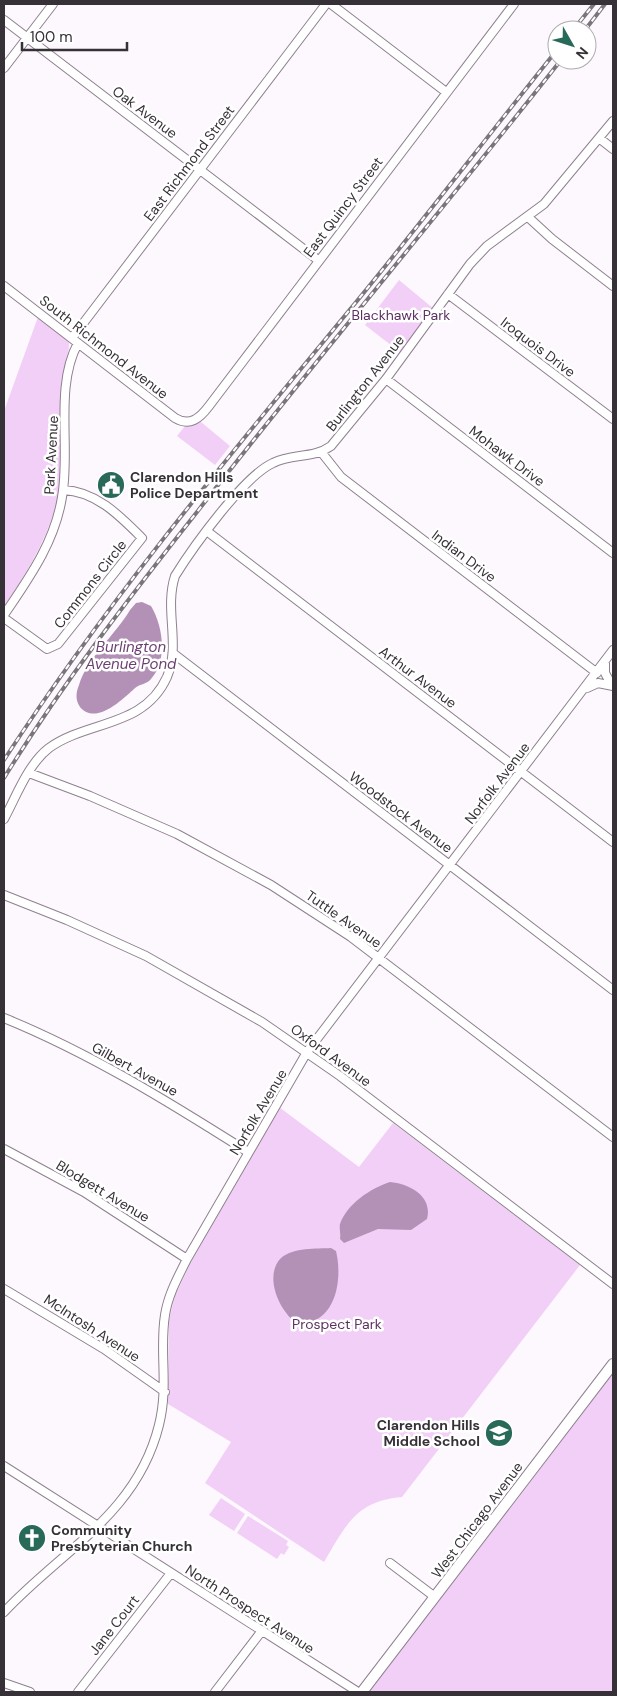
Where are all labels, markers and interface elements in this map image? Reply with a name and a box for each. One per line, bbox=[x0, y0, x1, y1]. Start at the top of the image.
scale bar bbox=[22, 20, 128, 52]
north arrow bbox=[547, 20, 597, 70]
text: 100 m bbox=[30, 27, 73, 47]
text: N bbox=[572, 44, 592, 63]
street label: Oak Avenue bbox=[109, 82, 181, 142]
street label: East Richmond Street bbox=[140, 102, 238, 224]
street label: East Quincy Street bbox=[299, 153, 387, 261]
street label: South Richmond Avenue bbox=[36, 291, 172, 403]
park label: Blackhawk Park bbox=[352, 306, 450, 324]
street label: Iroquois Drive bbox=[497, 313, 579, 381]
street label: Burlington Avenue bbox=[322, 331, 408, 435]
street label: Park Avenue bbox=[40, 415, 62, 495]
street label: Mohawk Drive bbox=[466, 422, 548, 490]
place label: Clarendon Hills Police Department bbox=[130, 468, 258, 502]
public building icon: Clarendon Hills Police Department bbox=[96, 470, 126, 500]
street label: Indian Drive bbox=[428, 526, 500, 586]
street label: Commons Circle bbox=[50, 536, 130, 632]
water label: Burlington Avenue Pond bbox=[85, 637, 177, 674]
street label: Arthur Avenue bbox=[376, 642, 460, 712]
street label: Norfolk Avenue bbox=[460, 739, 534, 827]
street label: Woodstock Avenue bbox=[346, 767, 456, 857]
street label: Tuttle Avenue bbox=[303, 886, 385, 952]
street label: Oxford Avenue bbox=[287, 1020, 375, 1090]
street label: Gilbert Avenue bbox=[89, 1038, 181, 1100]
street label: Norfolk Avenue bbox=[225, 1066, 291, 1158]
street label: Blodgett Avenue bbox=[53, 1156, 153, 1226]
street label: McIntosh Avenue bbox=[41, 1290, 144, 1366]
park label: Prospect Park bbox=[292, 1315, 382, 1333]
place label: Clarendon Hills Middle School bbox=[377, 1416, 480, 1450]
school or university icon: Clarendon Hills Middle School bbox=[484, 1418, 514, 1448]
street label: West Chicago Avenue bbox=[427, 1458, 527, 1582]
place label: Community Presbyterian Church bbox=[51, 1521, 192, 1555]
church icon: Community Presbyterian Church bbox=[17, 1523, 47, 1553]
street label: North Prospect Avenue bbox=[182, 1561, 318, 1657]
street label: Jane Court bbox=[85, 1591, 143, 1659]

